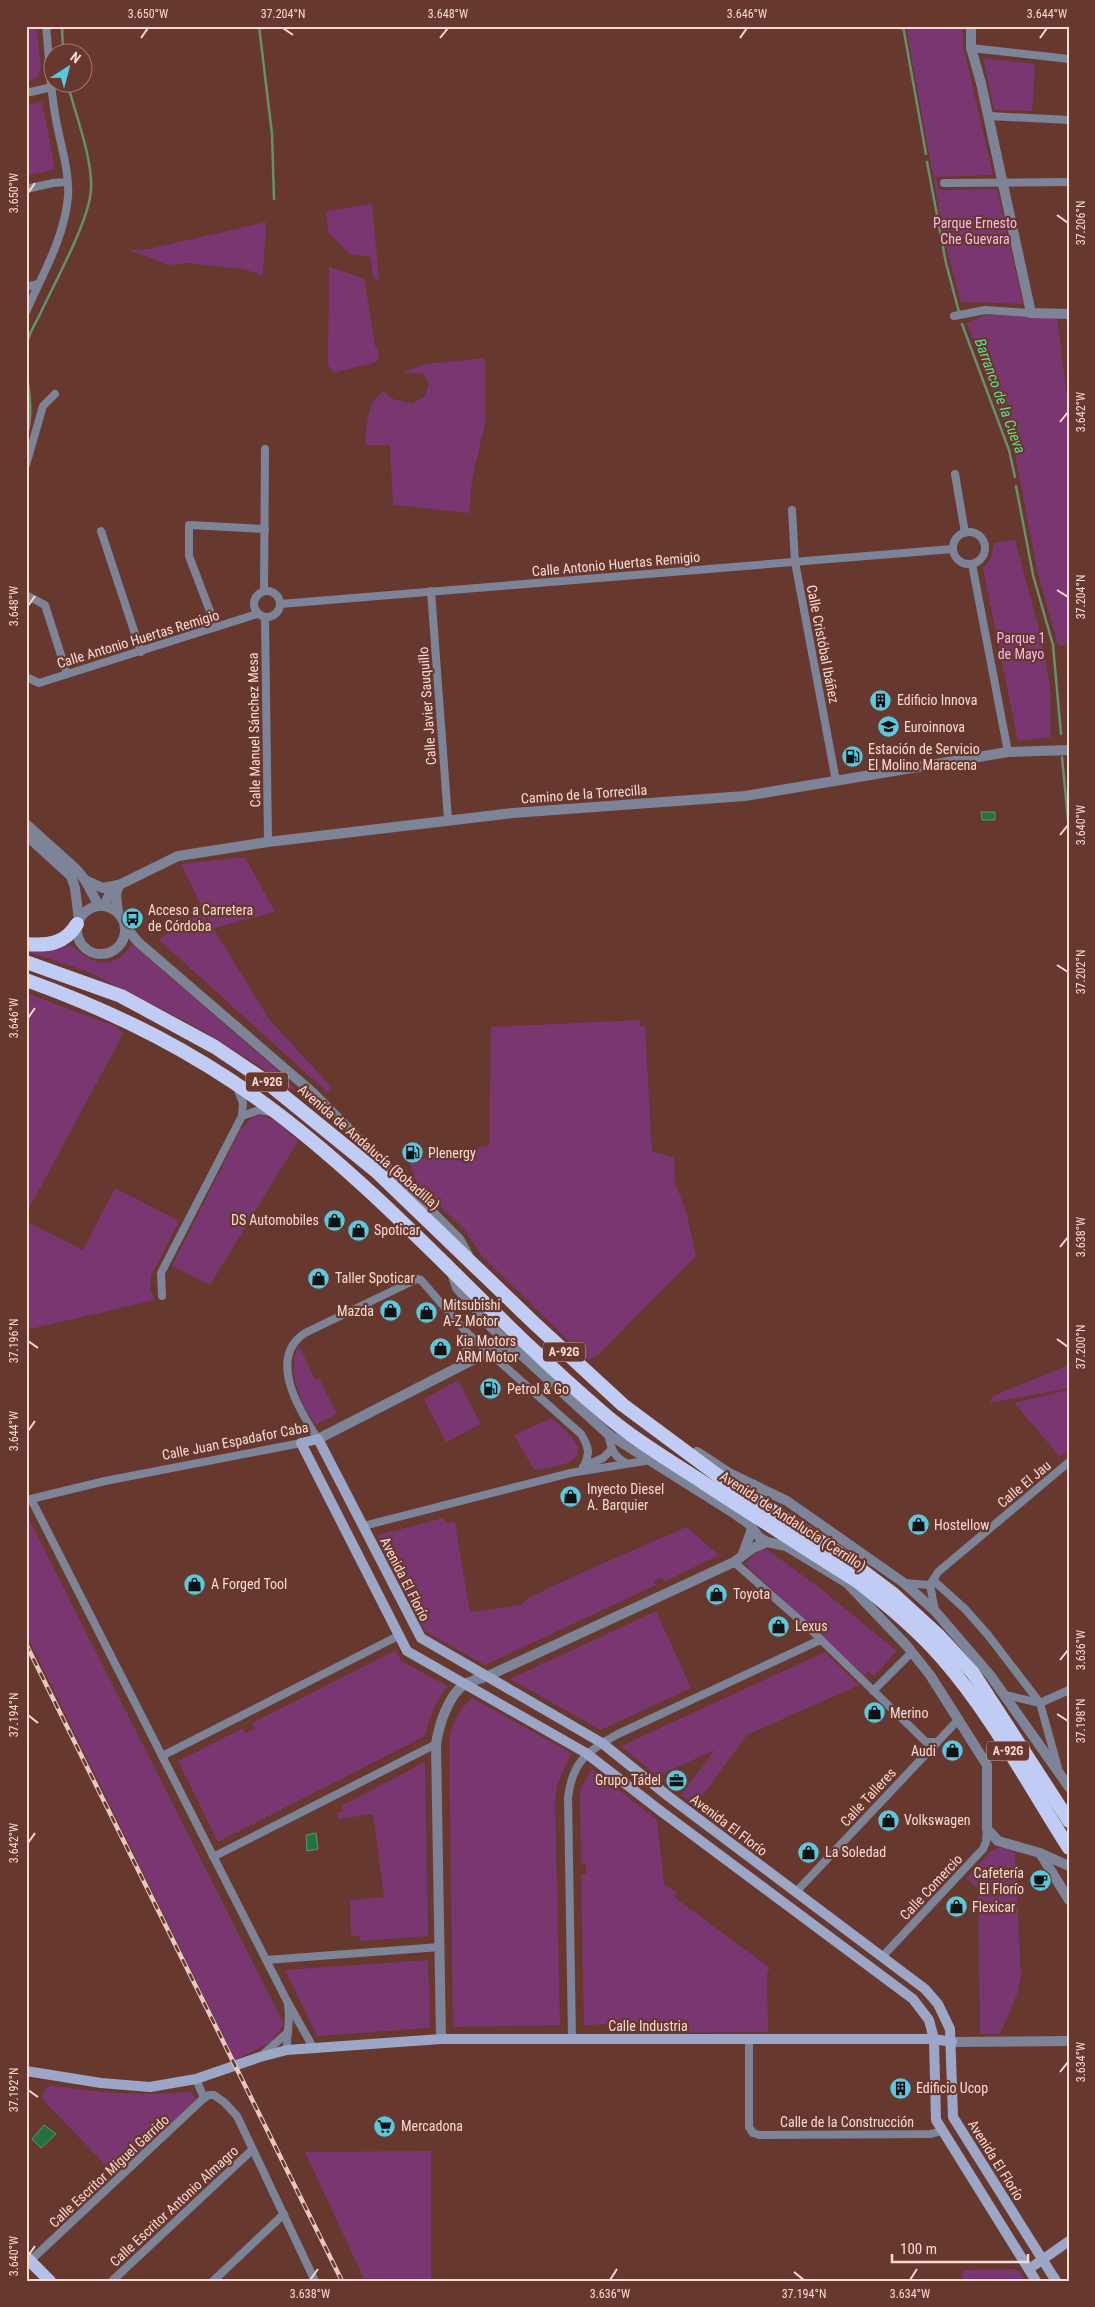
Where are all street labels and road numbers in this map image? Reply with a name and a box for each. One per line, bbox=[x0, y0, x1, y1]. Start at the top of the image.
street label: Calle Antonio Huertas Remigio bbox=[531, 549, 701, 579]
street label: Calle Cristóbal Ibáñez bbox=[804, 583, 842, 705]
street label: Calle Antonio Huertas Remigio bbox=[55, 607, 221, 671]
street label: Calle Javier Sauquillo bbox=[415, 646, 439, 766]
street label: Calle Manuel Sánchez Mesa bbox=[245, 652, 263, 808]
street label: Camino de la Torrecilla bbox=[520, 782, 648, 806]
road number: A-92G bbox=[246, 1072, 288, 1092]
street label: Avenida de Andalucía (Bobadilla) bbox=[294, 1081, 443, 1214]
road number: A-92G bbox=[543, 1342, 585, 1361]
street label: Calle Juan Espadafor Caba bbox=[160, 1419, 310, 1463]
street label: Calle El Jau bbox=[994, 1457, 1054, 1511]
street label: Avenida de Andalucía (Cerrillo) bbox=[717, 1468, 869, 1575]
street label: Avenida El Florío bbox=[377, 1534, 433, 1624]
road number: A-92G bbox=[987, 1742, 1029, 1760]
street label: Calle Talleres bbox=[837, 1765, 899, 1829]
street label: Avenida El Florío bbox=[687, 1791, 771, 1859]
street label: Calle Comercio bbox=[897, 1851, 965, 1923]
street label: Calle Industria bbox=[608, 2018, 688, 2034]
street label: Calle Escritor Miguel Garrido bbox=[46, 2111, 172, 2231]
street label: Calle de la Construcción bbox=[780, 2114, 914, 2130]
street label: Avenida El Florío bbox=[965, 2117, 1027, 2203]
street label: Calle Escritor Antonio Almagro bbox=[107, 2142, 241, 2270]

